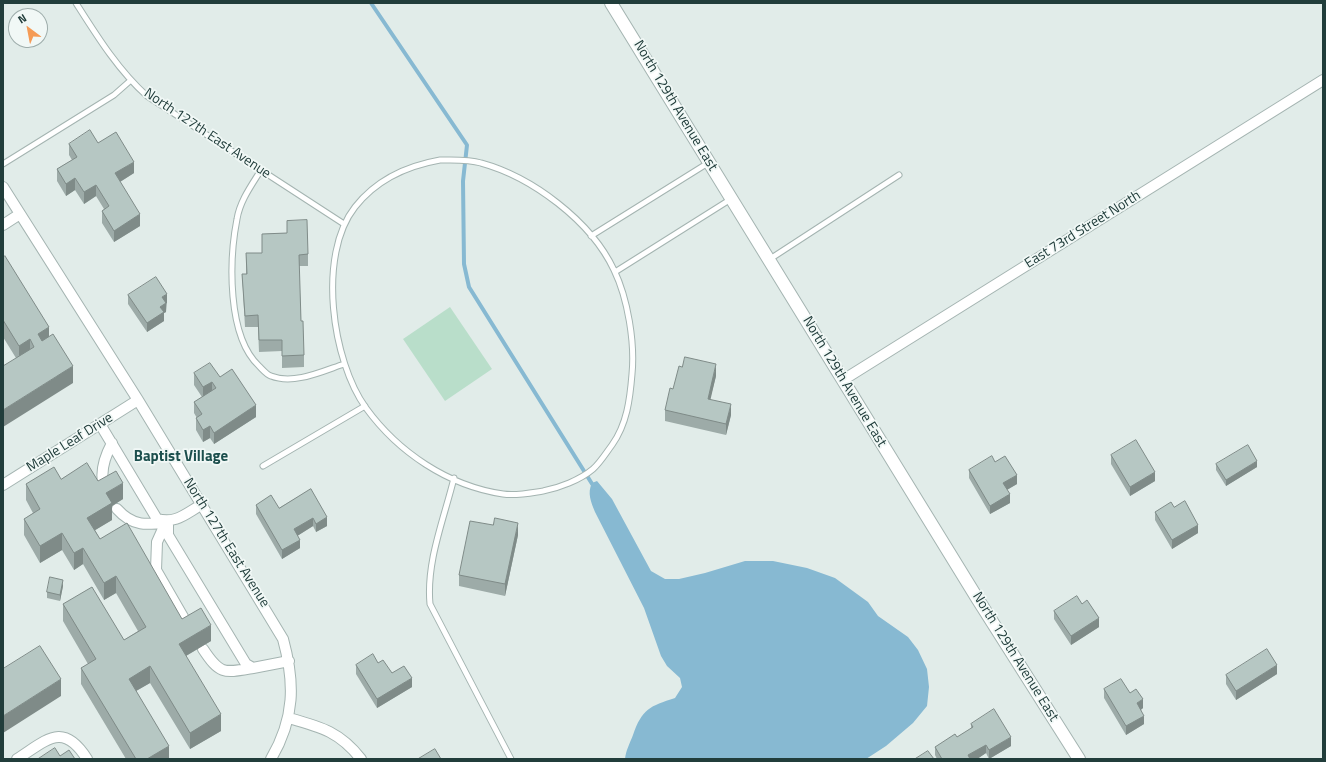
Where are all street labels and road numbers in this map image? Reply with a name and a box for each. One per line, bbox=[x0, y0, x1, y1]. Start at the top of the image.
street label: North 129th Avenue East bbox=[629, 38, 721, 174]
street label: North 127th East Avenue bbox=[140, 85, 274, 183]
street label: East 73rd Street North bbox=[1022, 188, 1144, 272]
street label: North 129th Avenue East bbox=[798, 314, 890, 450]
street label: Maple Leaf Drive bbox=[24, 410, 116, 476]
street label: North 127th East Avenue bbox=[179, 475, 273, 611]
street label: North 129th Avenue East bbox=[968, 589, 1062, 725]

